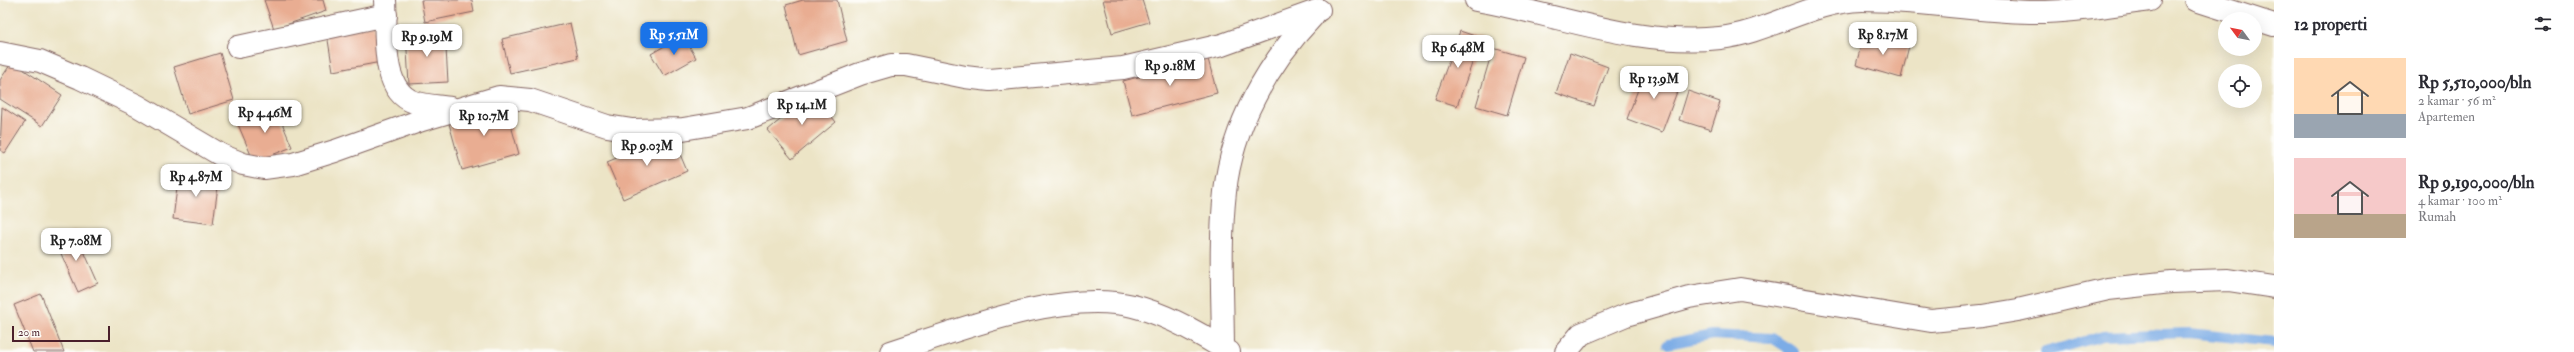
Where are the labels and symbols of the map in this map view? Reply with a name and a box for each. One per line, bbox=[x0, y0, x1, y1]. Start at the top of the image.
north arrow bbox=[2218, 12, 2262, 56]
pin: Rp 5.51M bbox=[633, 22, 715, 56]
pin: Rp 8.17M bbox=[1842, 22, 1924, 56]
pin: Rp 9.19M bbox=[386, 24, 468, 58]
pin: Rp 6.48M bbox=[1417, 35, 1499, 69]
pin: Rp 9.18M bbox=[1129, 53, 1211, 87]
pin: Rp 13.9M bbox=[1613, 66, 1695, 100]
pin: Rp 14.1M bbox=[761, 92, 843, 126]
pin: Rp 4.46M bbox=[224, 100, 306, 134]
pin: Rp 10.7M bbox=[443, 103, 525, 137]
pin: Rp 9.03M bbox=[606, 133, 688, 167]
pin: Rp 4.87M bbox=[155, 164, 237, 198]
pin: Rp 7.08M bbox=[35, 228, 117, 262]
scale bar bbox=[12, 324, 110, 343]

